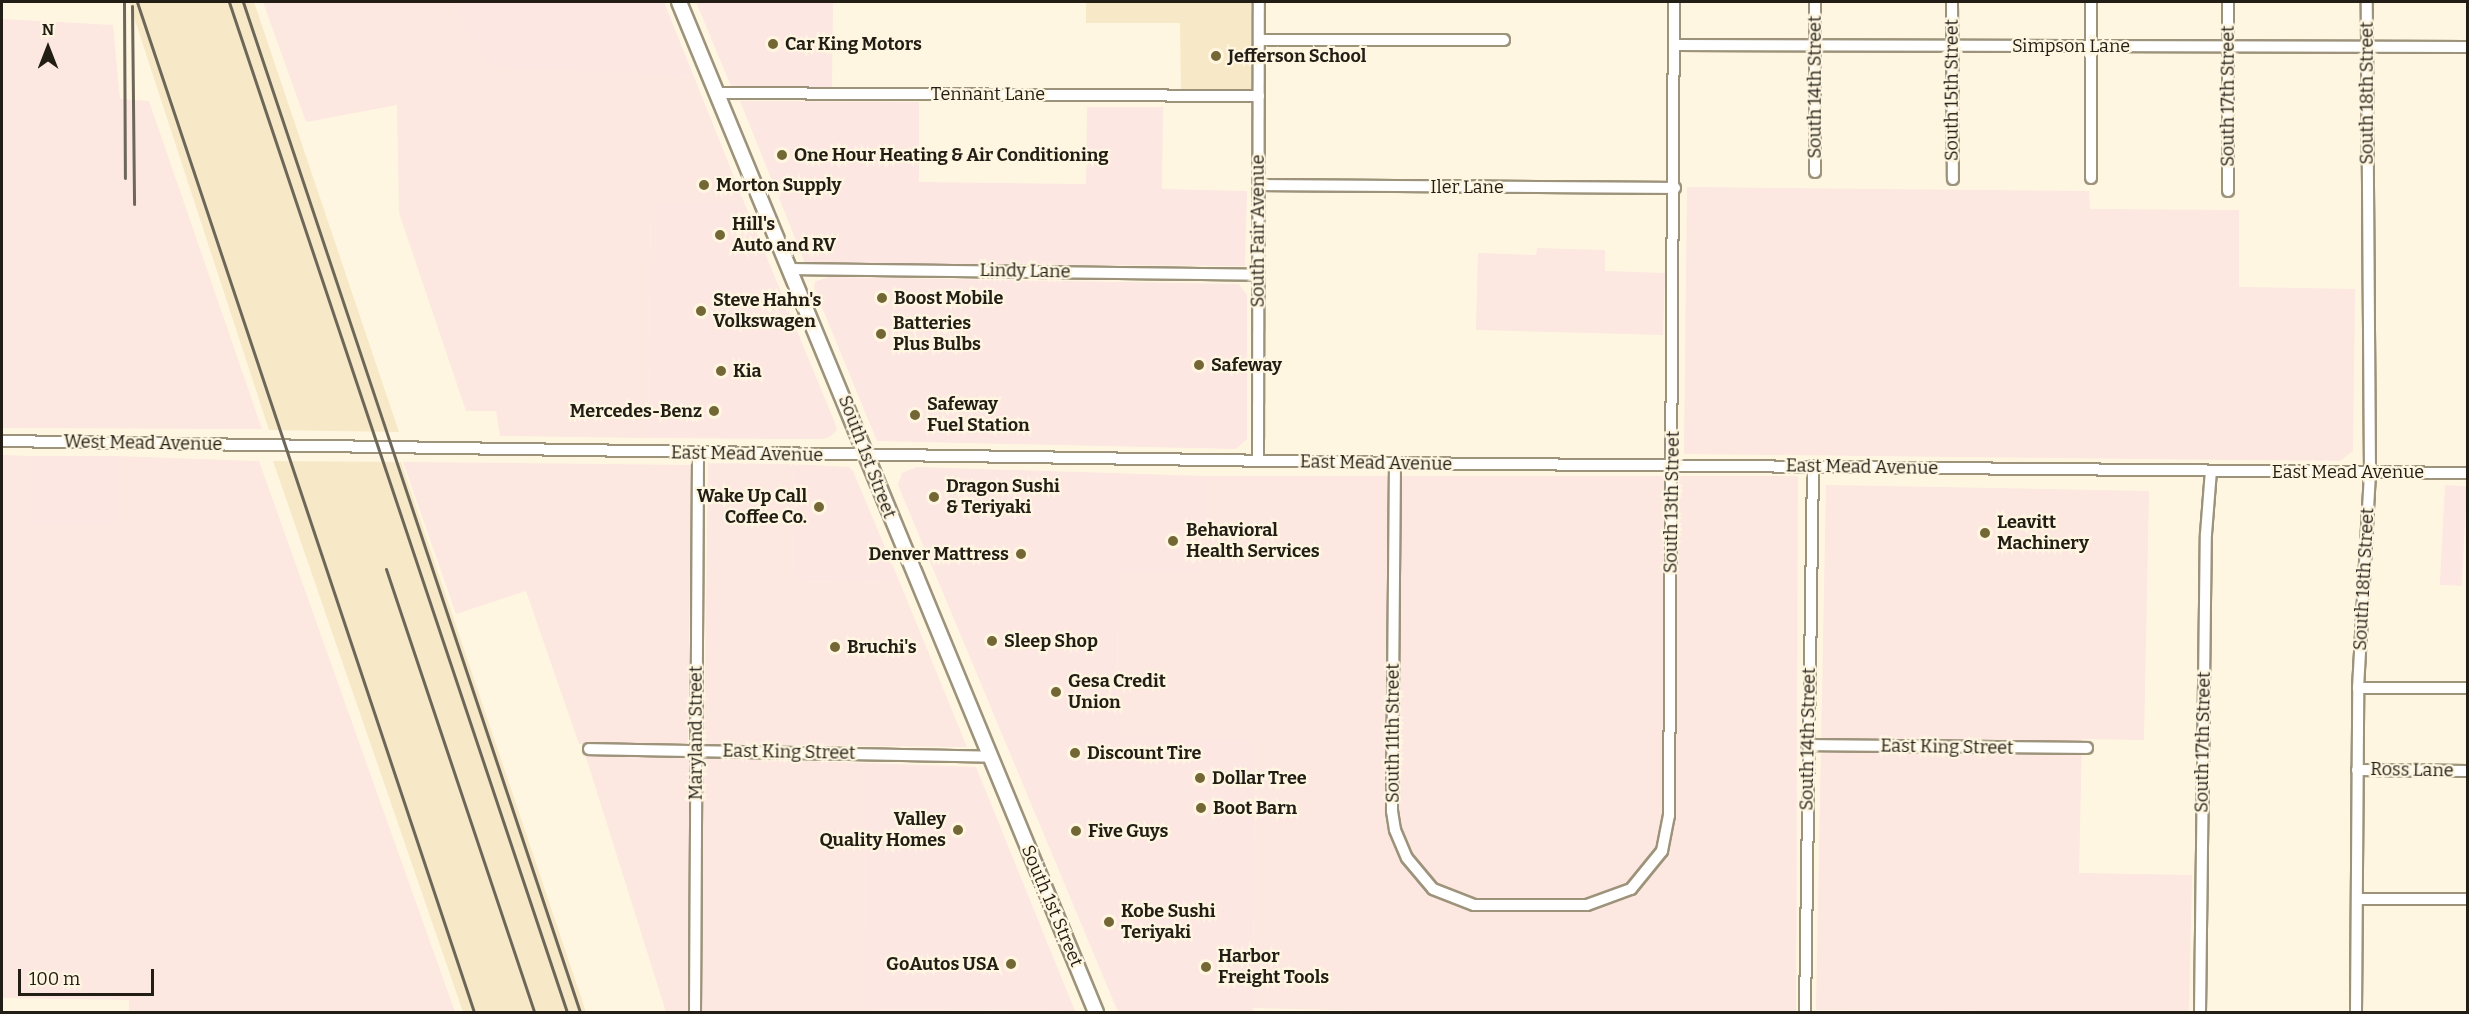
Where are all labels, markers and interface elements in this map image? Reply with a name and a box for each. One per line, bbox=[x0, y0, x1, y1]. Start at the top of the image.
street label: South 14th Street bbox=[1804, 16, 1826, 158]
north arrow bbox=[18, 18, 78, 78]
street label: South 15th Street bbox=[1941, 19, 1963, 161]
text: N bbox=[42, 20, 54, 39]
street label: South 18th Street bbox=[2356, 21, 2378, 165]
street label: South 17th Street bbox=[2217, 25, 2239, 167]
place label: Car King Motors bbox=[785, 33, 922, 55]
street label: Simpson Lane bbox=[2012, 35, 2130, 57]
marker: Car King Motors bbox=[766, 37, 780, 51]
place label: Jefferson School bbox=[1228, 45, 1366, 67]
marker: Jefferson School bbox=[1209, 49, 1223, 63]
street label: Tennant Lane bbox=[931, 83, 1045, 105]
place label: One Hour Heating & Air Conditioning bbox=[794, 144, 1109, 166]
marker: One Hour Heating & Air Conditioning bbox=[775, 148, 789, 162]
street label: South Fair Avenue bbox=[1247, 155, 1269, 307]
place label: Morton Supply bbox=[716, 174, 842, 196]
street label: Iler Lane bbox=[1430, 176, 1504, 198]
marker: Morton Supply bbox=[697, 178, 711, 192]
place label: Hill's Auto and RV bbox=[732, 214, 836, 256]
marker: Hill's Auto and RV bbox=[713, 228, 727, 242]
street label: Lindy Lane bbox=[979, 259, 1071, 283]
place label: Boost Mobile bbox=[894, 287, 1003, 309]
place label: Steve Hahn's Volkswagen bbox=[713, 290, 821, 332]
marker: Boost Mobile bbox=[875, 291, 889, 305]
marker: Steve Hahn's Volkswagen bbox=[694, 304, 708, 318]
place label: Batteries Plus Bulbs bbox=[893, 313, 981, 356]
marker: Batteries Plus Bulbs bbox=[874, 327, 888, 341]
place label: Safeway bbox=[1211, 354, 1282, 376]
marker: Safeway bbox=[1192, 358, 1206, 372]
place label: Kia bbox=[733, 360, 761, 382]
marker: Kia bbox=[714, 364, 728, 378]
street label: South 1st Street bbox=[834, 392, 900, 522]
place label: Safeway Fuel Station bbox=[927, 394, 1030, 436]
place label: Mercedes-Benz bbox=[570, 400, 702, 422]
marker: Mercedes-Benz bbox=[707, 404, 721, 418]
marker: Safeway Fuel Station bbox=[908, 408, 922, 422]
street label: West Mead Avenue bbox=[63, 431, 223, 455]
street label: South 13th Street bbox=[1660, 431, 1684, 573]
street label: East Mead Avenue bbox=[671, 442, 823, 466]
street label: East Mead Avenue bbox=[1300, 451, 1452, 475]
street label: East Mead Avenue bbox=[1786, 455, 1938, 479]
street label: East Mead Avenue bbox=[2272, 461, 2424, 483]
place label: Dragon Sushi & Teriyaki bbox=[946, 476, 1060, 518]
place label: Wake Up Call Coffee Co. bbox=[697, 486, 807, 528]
marker: Dragon Sushi & Teriyaki bbox=[927, 490, 941, 504]
marker: Wake Up Call Coffee Co. bbox=[812, 500, 826, 514]
street label: South 18th Street bbox=[2349, 507, 2379, 651]
place label: Leavitt Machinery bbox=[1997, 512, 2089, 554]
place label: Behavioral Health Services bbox=[1186, 520, 1320, 562]
marker: Leavitt Machinery bbox=[1978, 526, 1992, 540]
marker: Behavioral Health Services bbox=[1164, 532, 1182, 550]
place label: Denver Mattress bbox=[868, 543, 1009, 565]
marker: Denver Mattress bbox=[1014, 547, 1028, 561]
place label: Sleep Shop bbox=[1004, 630, 1098, 652]
marker: Sleep Shop bbox=[985, 634, 999, 648]
place label: Bruchi's bbox=[847, 636, 917, 658]
marker: Bruchi's bbox=[828, 640, 842, 654]
street label: South 11th Street bbox=[1382, 663, 1404, 803]
street label: Maryland Street bbox=[685, 666, 707, 800]
street label: South 14th Street bbox=[1796, 667, 1820, 811]
place label: Gesa Credit Union bbox=[1068, 671, 1166, 714]
street label: South 17th Street bbox=[2191, 671, 2215, 813]
marker: Gesa Credit Union bbox=[1049, 685, 1063, 699]
street label: East King Street bbox=[1880, 735, 2014, 759]
street label: East King Street bbox=[722, 740, 856, 764]
place label: Discount Tire bbox=[1087, 742, 1201, 764]
marker: Discount Tire bbox=[1068, 746, 1082, 760]
street label: Ross Lane bbox=[2370, 758, 2454, 782]
place label: Dollar Tree bbox=[1212, 767, 1307, 789]
marker: Dollar Tree bbox=[1193, 771, 1207, 785]
place label: Boot Barn bbox=[1213, 797, 1297, 819]
marker: Boot Barn bbox=[1194, 801, 1208, 815]
place label: Valley Quality Homes bbox=[819, 809, 946, 852]
place label: Five Guys bbox=[1088, 820, 1168, 842]
marker: Valley Quality Homes bbox=[951, 823, 965, 837]
marker: Five Guys bbox=[1069, 824, 1083, 838]
street label: South 1st Street bbox=[1017, 842, 1087, 970]
place label: Kobe Sushi Teriyaki bbox=[1121, 901, 1215, 944]
marker: Kobe Sushi Teriyaki bbox=[1102, 915, 1116, 929]
place label: Harbor Freight Tools bbox=[1218, 946, 1329, 988]
place label: GoAutos USA bbox=[886, 953, 999, 975]
scale bar bbox=[21, 957, 158, 995]
marker: GoAutos USA bbox=[1004, 957, 1018, 971]
marker: Harbor Freight Tools bbox=[1199, 960, 1213, 974]
text: 100 m bbox=[29, 968, 80, 990]

